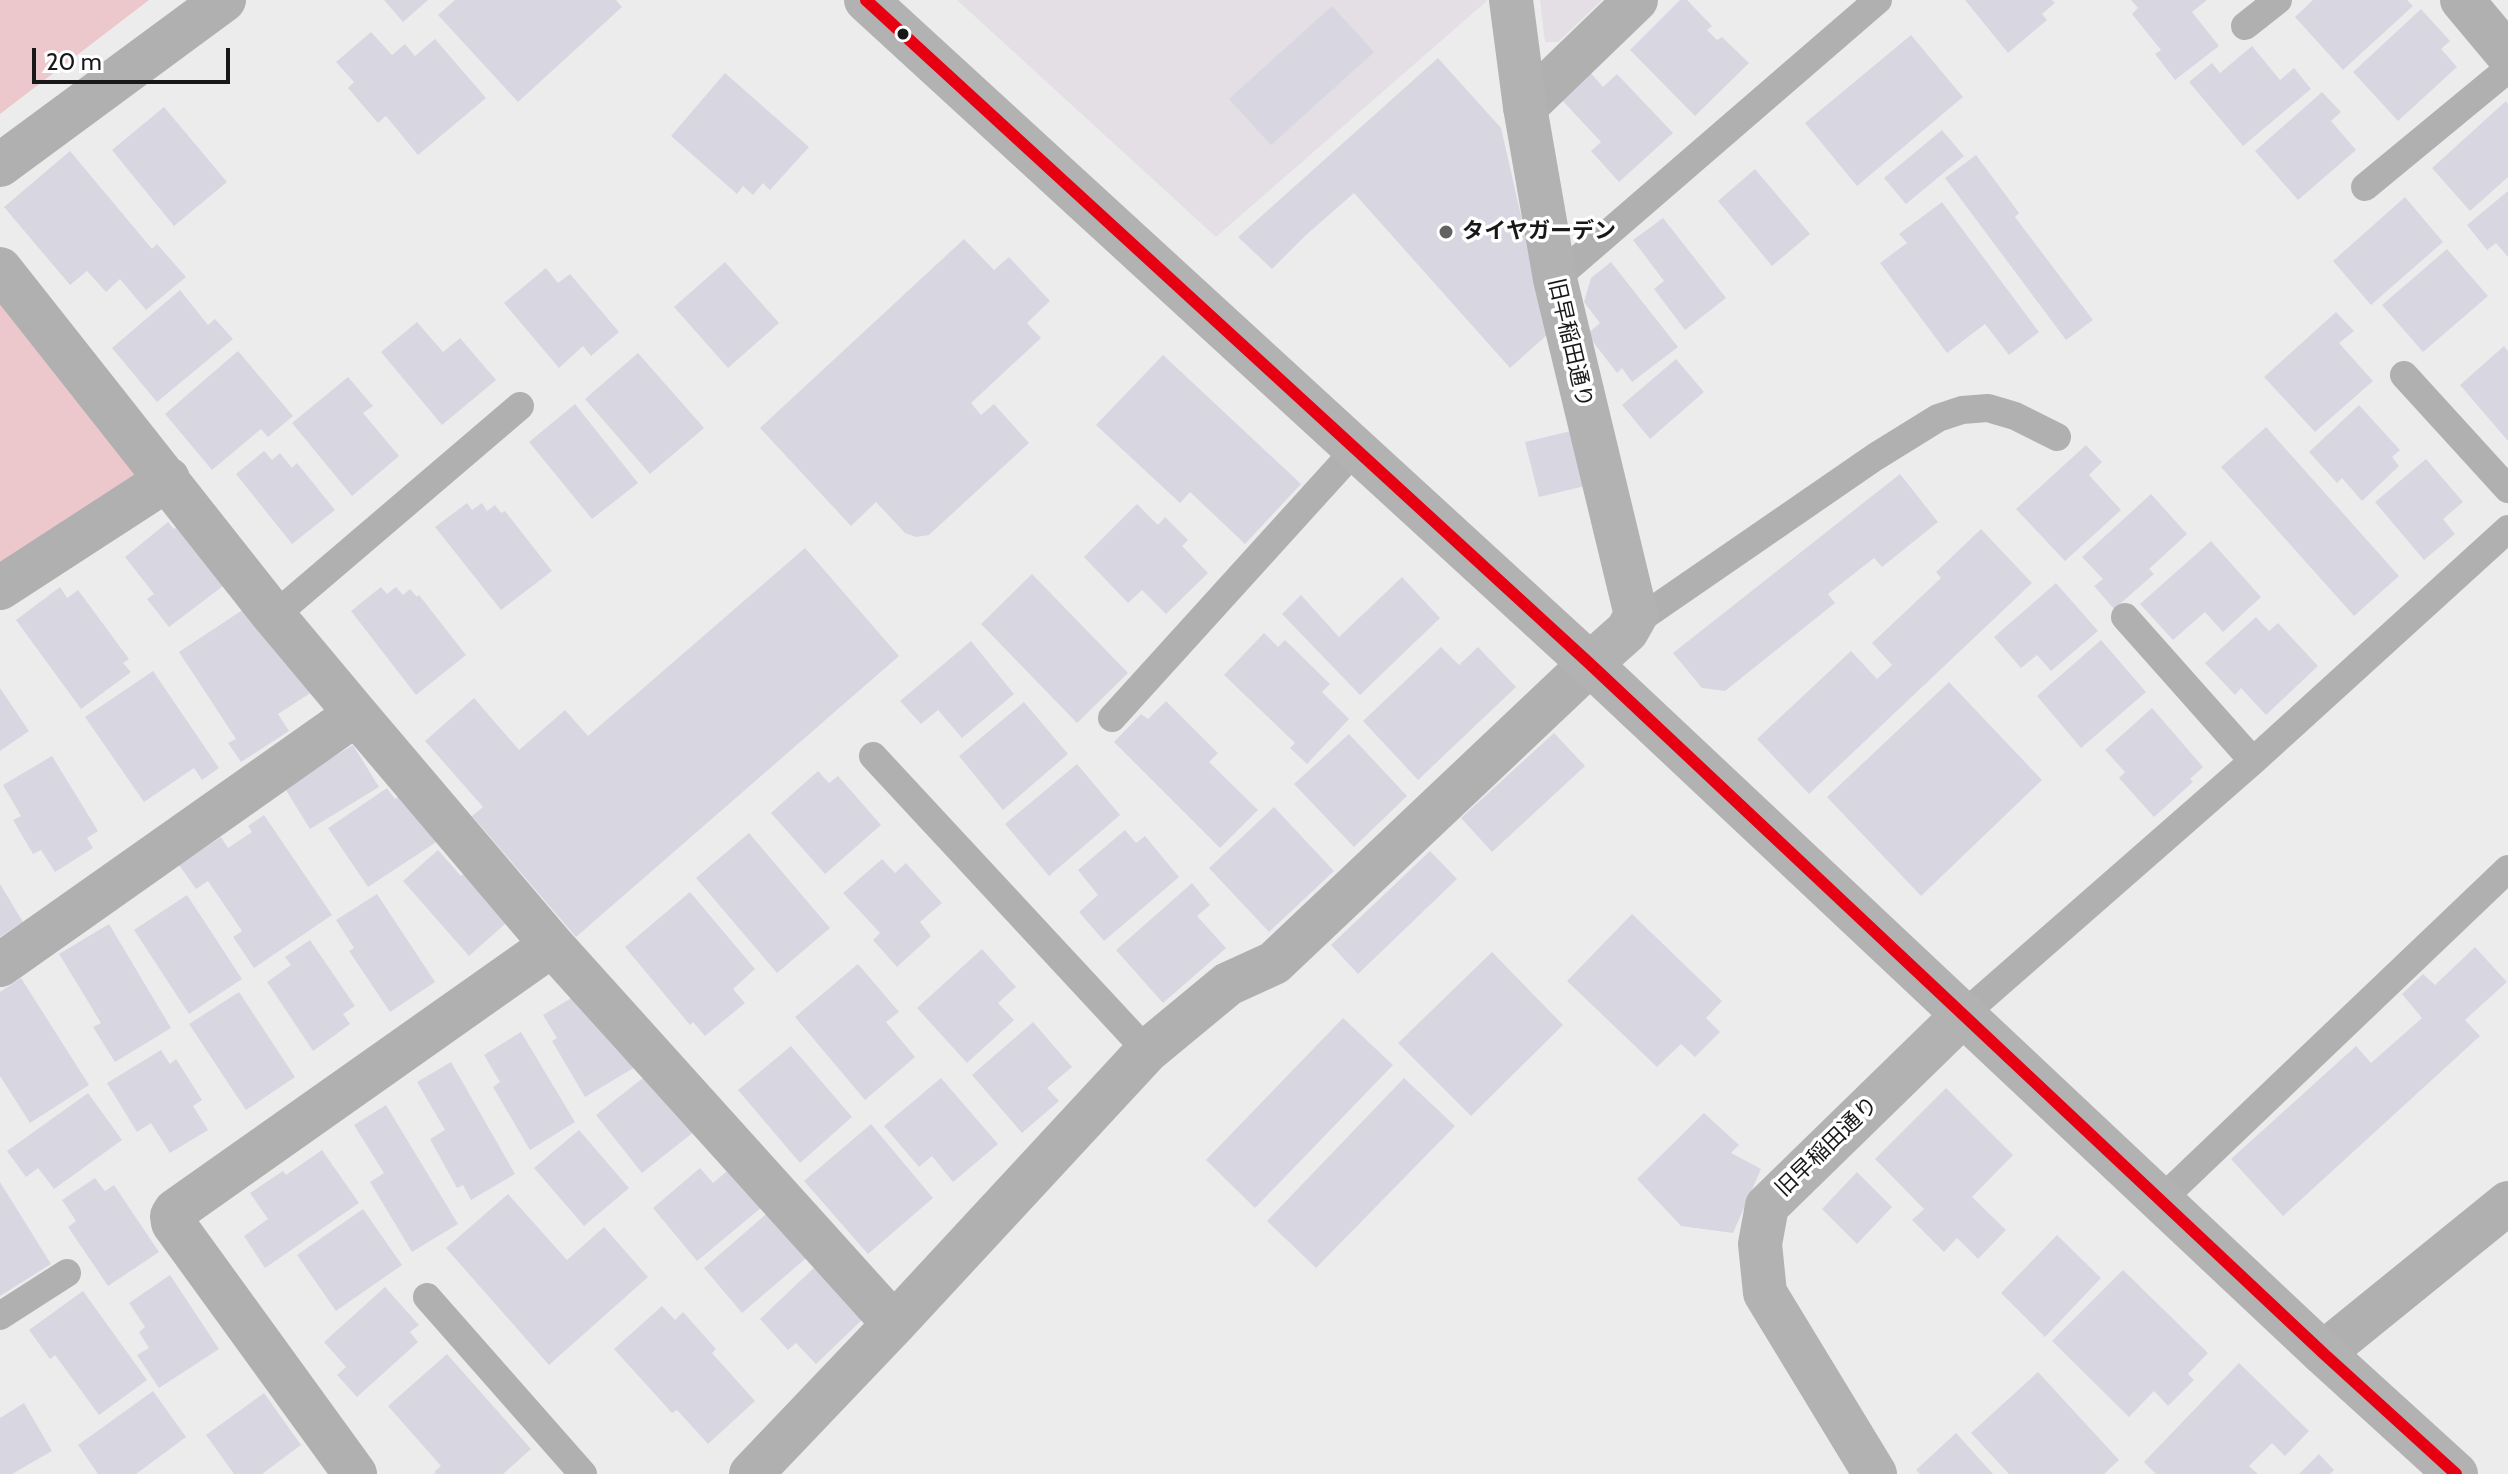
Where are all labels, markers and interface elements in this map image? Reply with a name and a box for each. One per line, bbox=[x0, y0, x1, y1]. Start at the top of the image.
unlabelled marker bbox=[895, 26, 911, 42]
scale bar bbox=[36, 32, 234, 82]
text: 20 m bbox=[46, 47, 102, 76]
place label: タイヤガーデン bbox=[1462, 219, 1616, 245]
marker: タイヤガーデン bbox=[1437, 223, 1455, 241]
street label: 旧早稲田通り bbox=[1542, 276, 1598, 410]
street label: 旧早稲田通り bbox=[1770, 1092, 1884, 1202]

